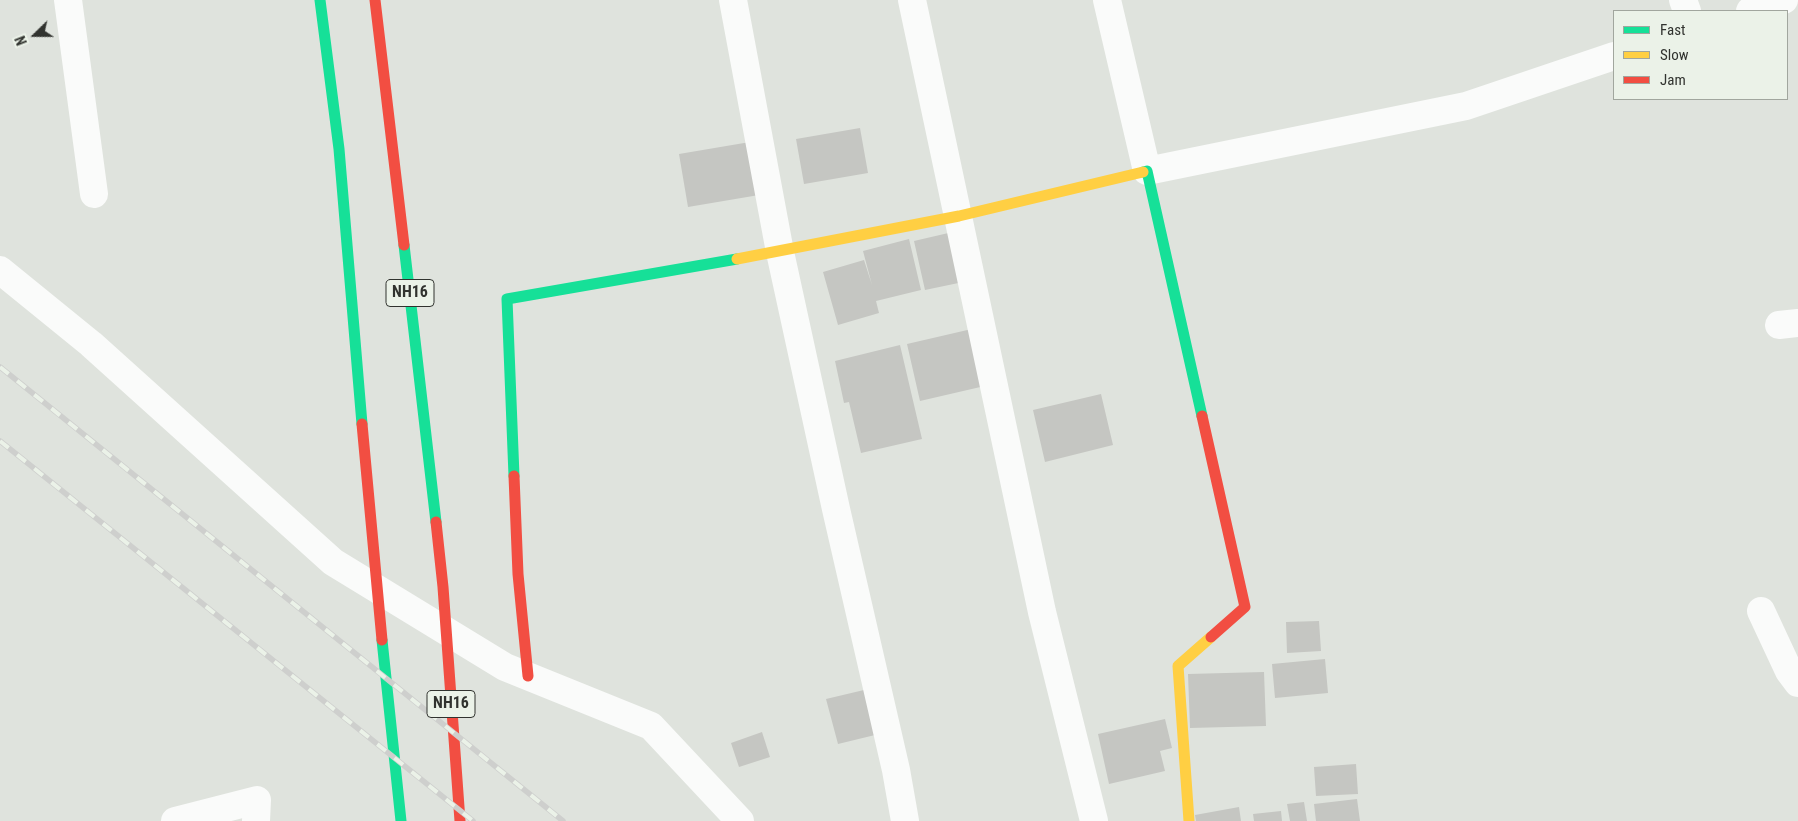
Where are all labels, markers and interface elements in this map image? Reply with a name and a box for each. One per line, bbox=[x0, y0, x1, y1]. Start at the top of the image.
north arrow bbox=[10, 10, 60, 60]
legend bbox=[1613, 10, 1788, 100]
text: Fast bbox=[1660, 21, 1685, 39]
text: N bbox=[12, 34, 30, 48]
text: Slow bbox=[1660, 46, 1689, 64]
text: Jam bbox=[1660, 71, 1686, 89]
road number: NH16 bbox=[386, 280, 434, 306]
road number: NH16 bbox=[427, 691, 475, 718]

